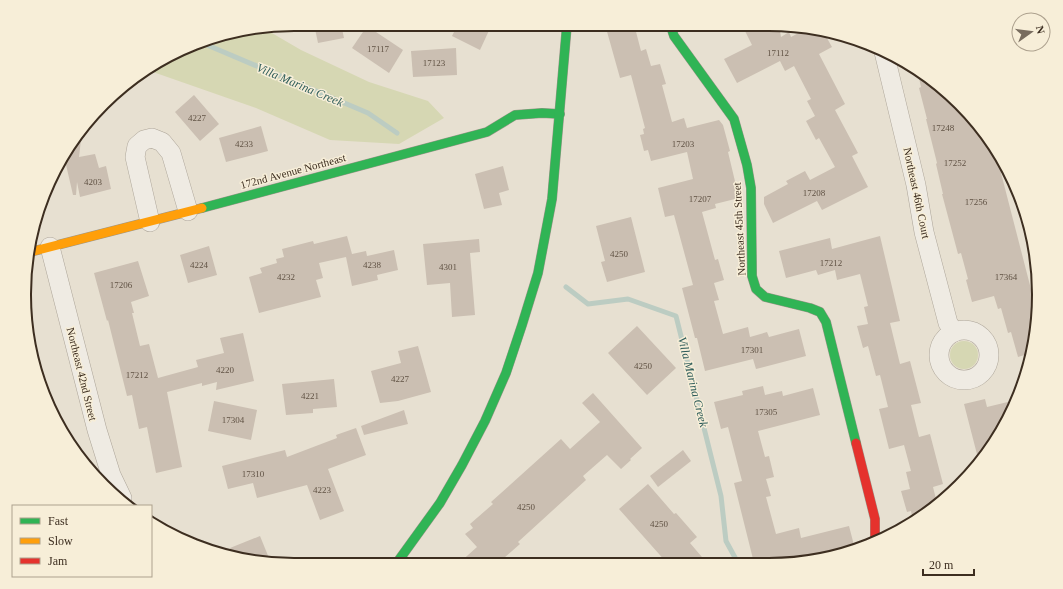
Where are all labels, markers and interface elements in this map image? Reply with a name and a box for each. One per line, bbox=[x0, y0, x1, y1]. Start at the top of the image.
north arrow bbox=[1011, 12, 1051, 52]
text: N bbox=[1034, 24, 1047, 35]
house number: 17117 bbox=[367, 44, 390, 54]
house number: 17112 bbox=[767, 48, 789, 58]
house number: 17123 bbox=[423, 58, 446, 68]
water label: Villa Marina Creek bbox=[255, 60, 346, 110]
house number: 4227 bbox=[188, 113, 207, 123]
house number: 17248 bbox=[932, 123, 955, 133]
house number: 4233 bbox=[235, 139, 254, 149]
house number: 17203 bbox=[672, 139, 695, 149]
street label: Northeast 46th Court bbox=[901, 146, 933, 240]
street label: 172nd Avenue Northeast bbox=[239, 151, 347, 191]
house number: 17252 bbox=[944, 158, 966, 168]
house number: 4203 bbox=[84, 177, 103, 187]
street label: Northeast 45th Street bbox=[731, 182, 747, 276]
house number: 17208 bbox=[803, 188, 826, 198]
house number: 17207 bbox=[689, 194, 712, 204]
house number: 17256 bbox=[965, 197, 988, 207]
house number: 4250 bbox=[610, 249, 629, 259]
house number: 17212 bbox=[820, 258, 842, 268]
house number: 4224 bbox=[190, 260, 209, 270]
house number: 4238 bbox=[363, 260, 382, 270]
house number: 4301 bbox=[439, 262, 457, 272]
house number: 4232 bbox=[277, 272, 295, 282]
house number: 17364 bbox=[995, 272, 1018, 282]
house number: 17206 bbox=[110, 280, 133, 290]
street label: Northeast 42nd Street bbox=[65, 326, 99, 422]
water label: Villa Marina Creek bbox=[675, 335, 711, 429]
house number: 17301 bbox=[741, 345, 763, 355]
house number: 4250 bbox=[634, 361, 653, 371]
house number: 4220 bbox=[216, 365, 235, 375]
house number: 17212 bbox=[126, 370, 148, 380]
house number: 4227 bbox=[391, 374, 410, 384]
house number: 4221 bbox=[301, 391, 319, 401]
house number: 17305 bbox=[755, 407, 778, 417]
house number: 17304 bbox=[222, 415, 245, 425]
house number: 17310 bbox=[242, 469, 265, 479]
house number: 4223 bbox=[313, 485, 332, 495]
house number: 4250 bbox=[517, 502, 536, 512]
legend bbox=[12, 505, 152, 577]
text: Fast bbox=[48, 514, 69, 528]
house number: 4250 bbox=[650, 519, 669, 529]
text: Slow bbox=[48, 534, 73, 548]
scale bar bbox=[923, 551, 974, 577]
text: Jam bbox=[48, 554, 68, 568]
text: 20 m bbox=[929, 558, 954, 572]

